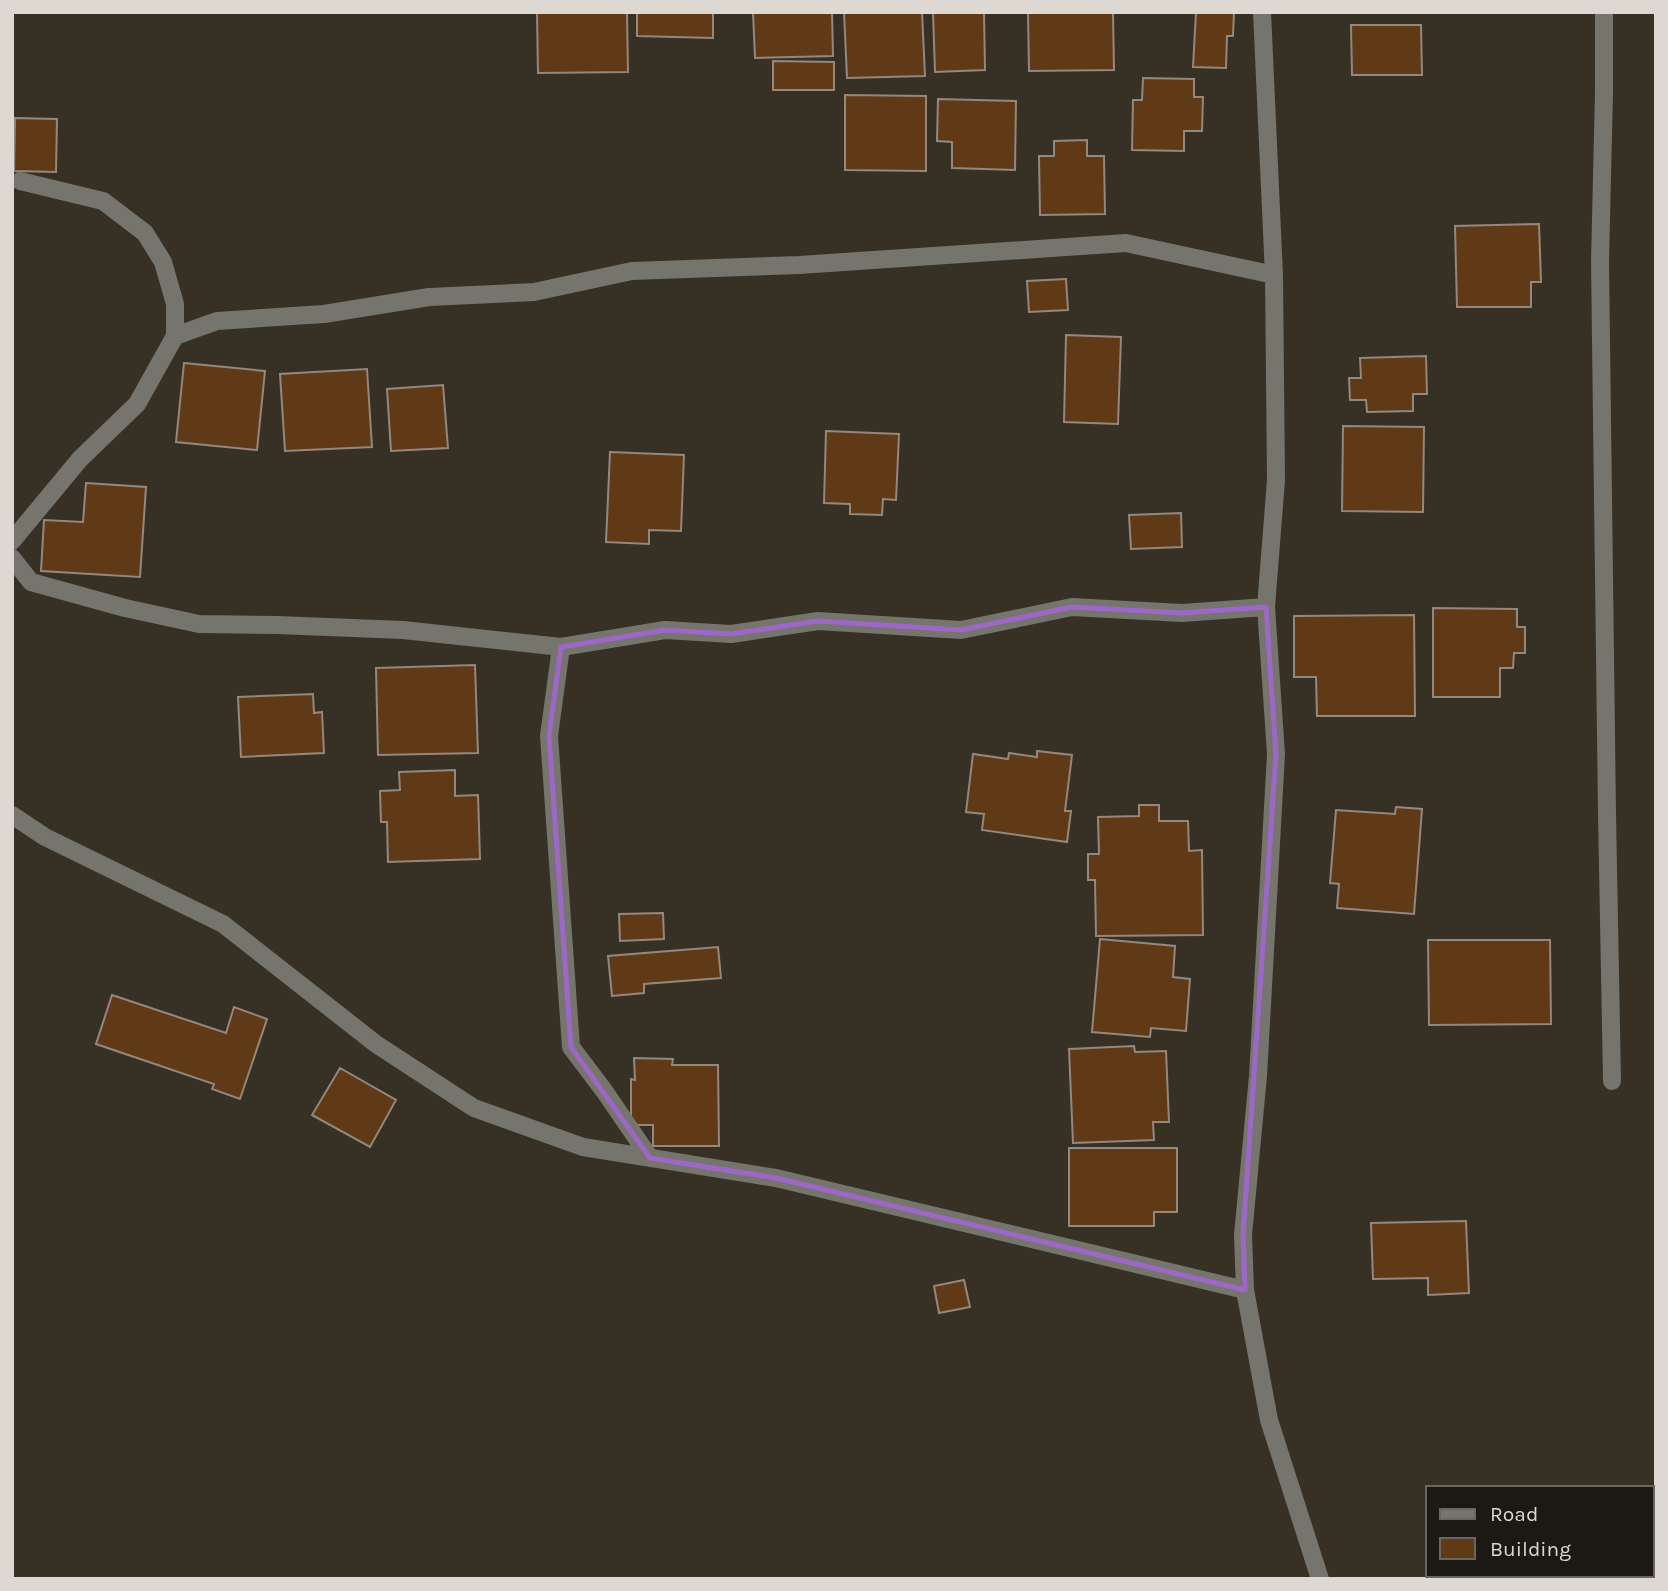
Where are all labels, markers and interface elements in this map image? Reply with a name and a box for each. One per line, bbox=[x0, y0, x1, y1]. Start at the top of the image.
legend bbox=[1426, 1486, 1654, 1577]
text: Road bbox=[1490, 1502, 1538, 1526]
text: Building bbox=[1490, 1537, 1571, 1561]

